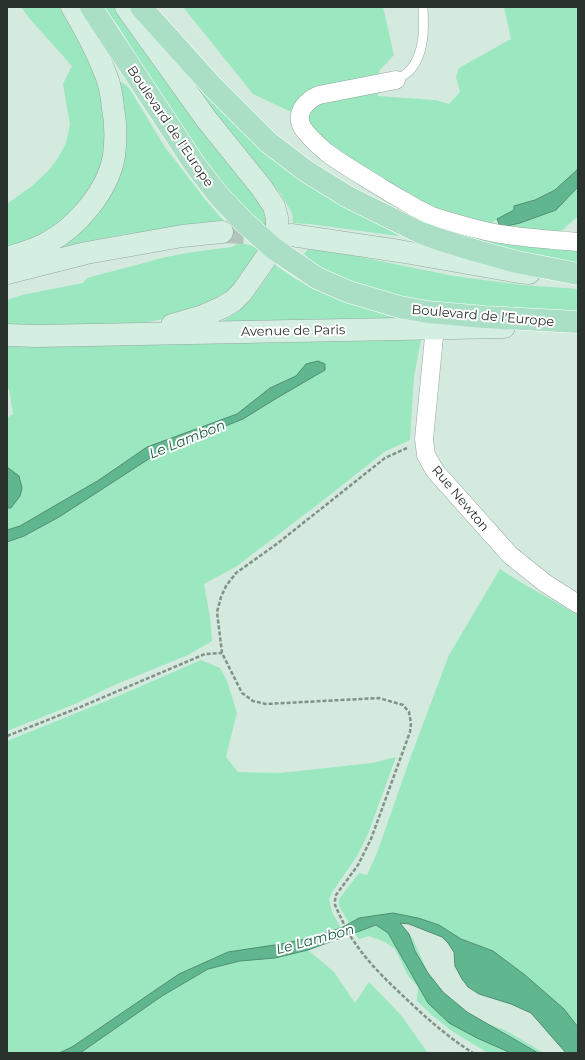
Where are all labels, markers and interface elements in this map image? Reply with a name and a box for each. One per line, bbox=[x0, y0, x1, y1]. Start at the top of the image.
street label: Boulevard de l'Europe bbox=[124, 62, 218, 190]
street label: Boulevard de l'Europe bbox=[411, 301, 555, 329]
street label: Avenue de Paris bbox=[241, 321, 345, 339]
water label: Le Lambon bbox=[146, 416, 228, 462]
street label: Rue Newton bbox=[429, 462, 493, 534]
water label: Le Lambon bbox=[274, 920, 356, 958]

